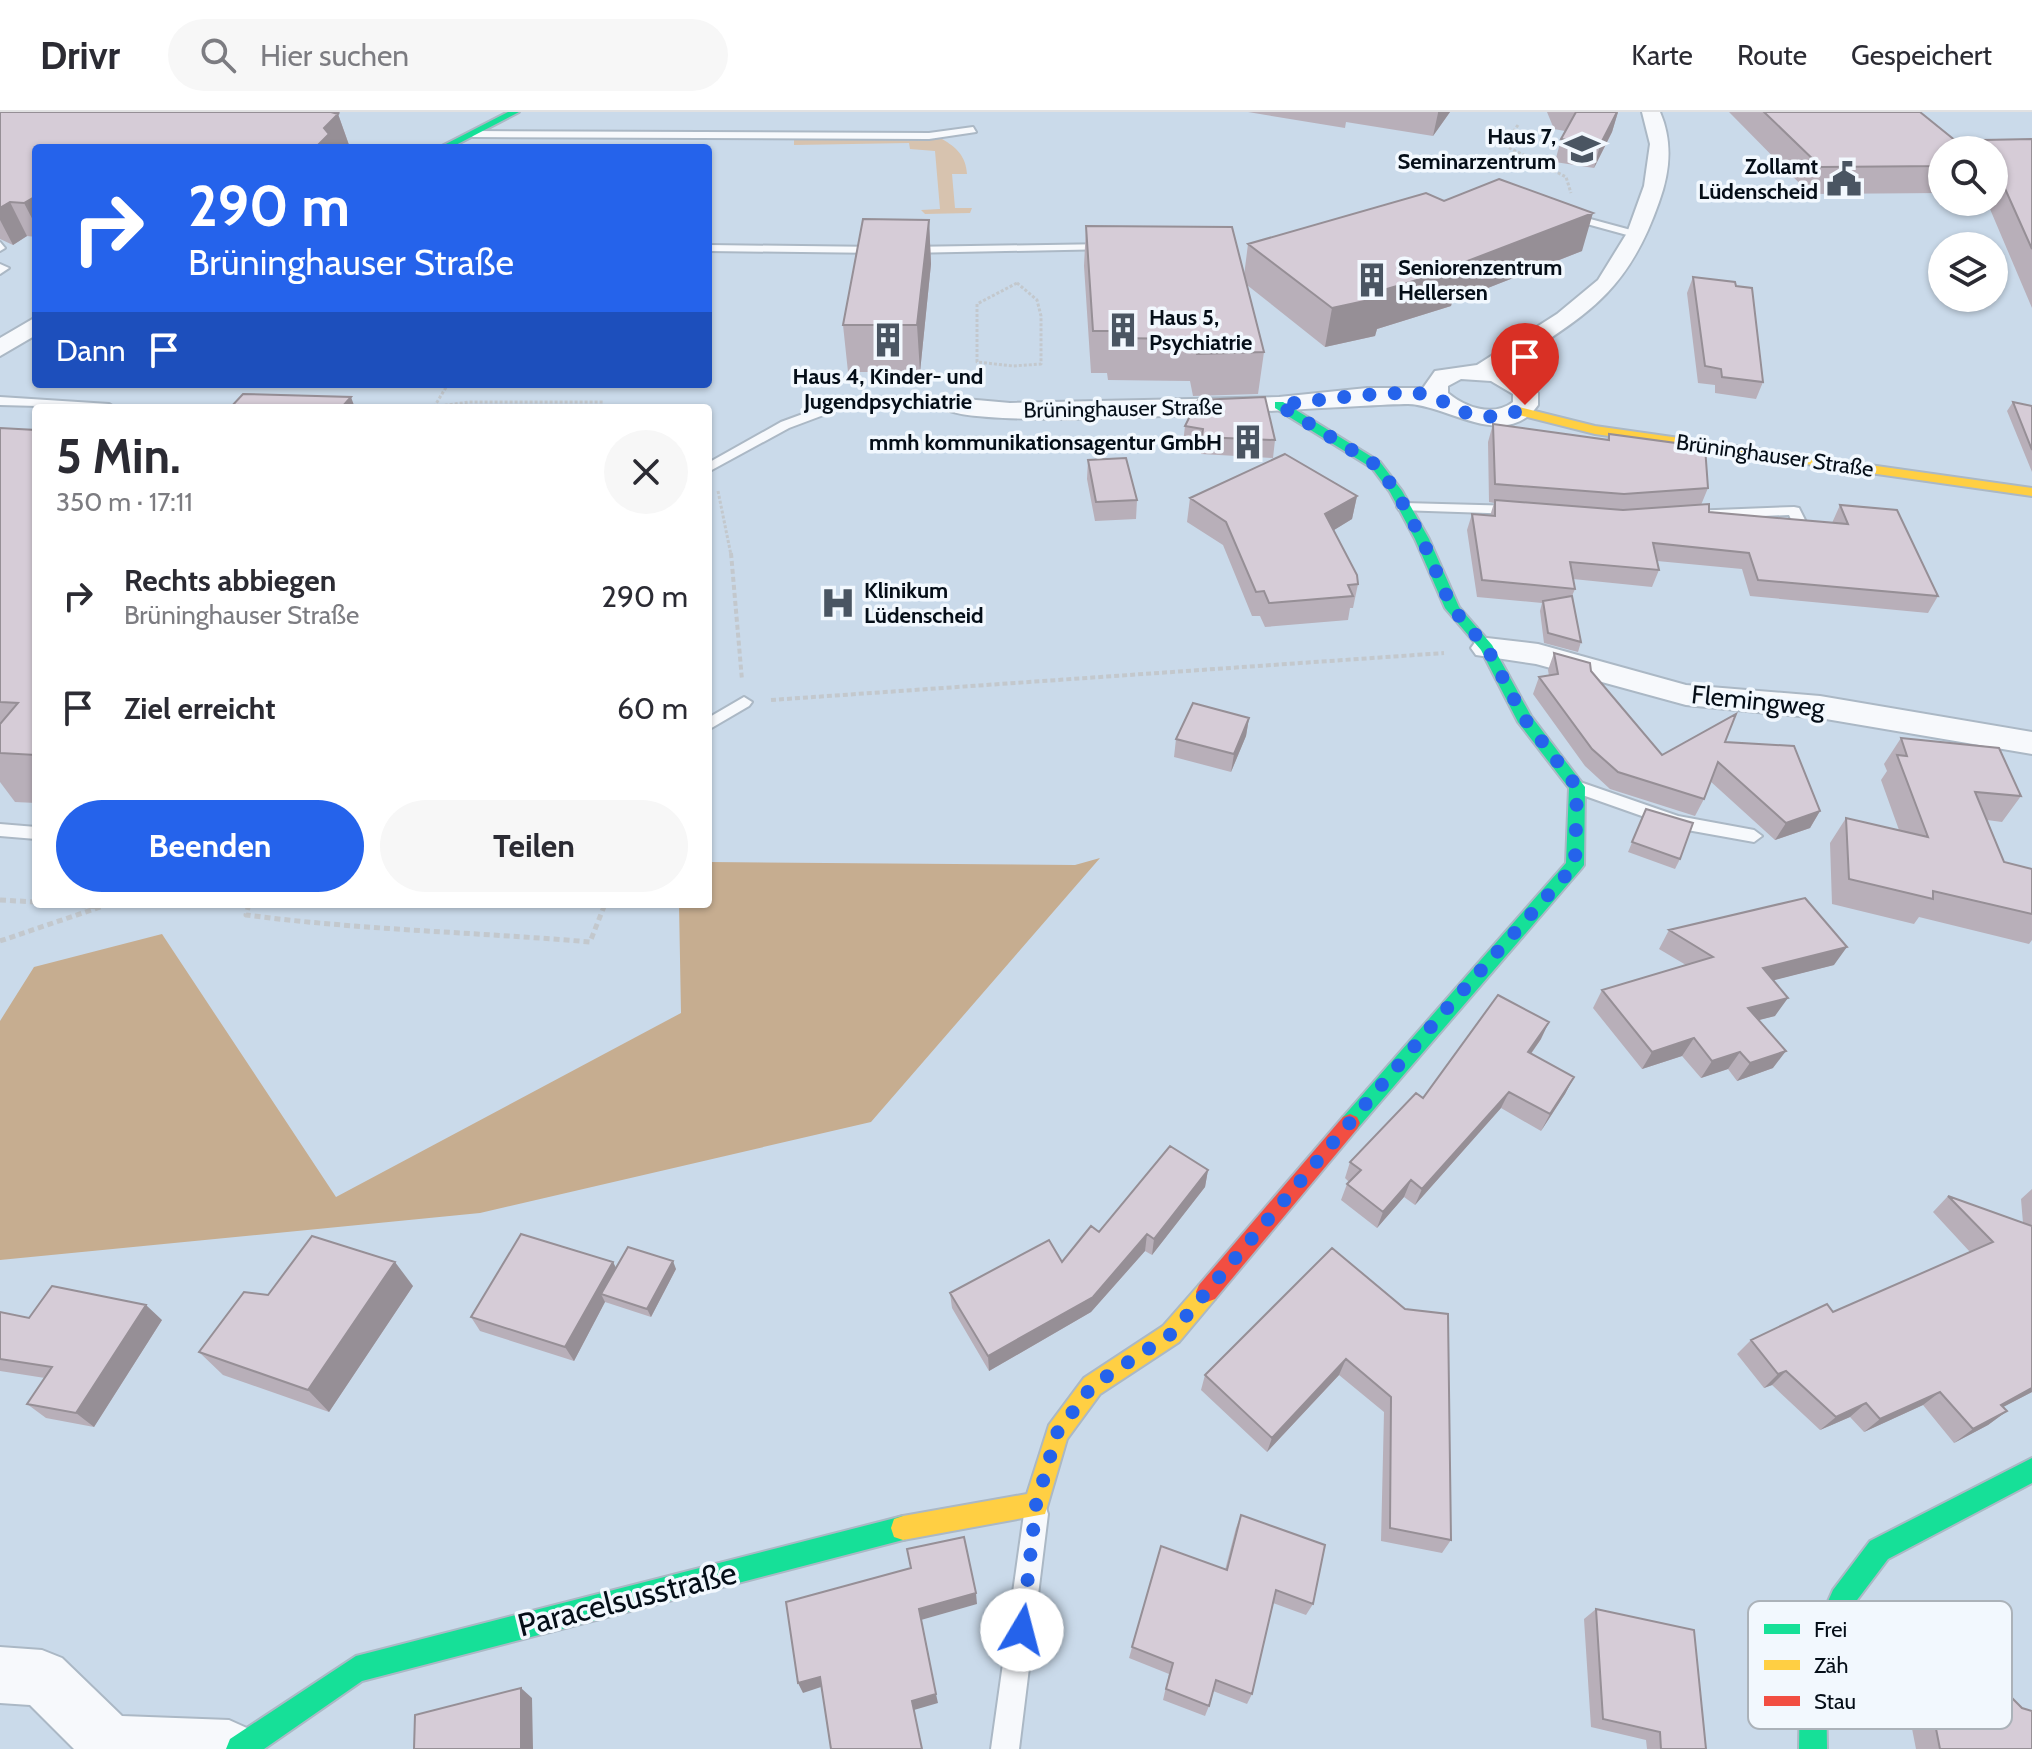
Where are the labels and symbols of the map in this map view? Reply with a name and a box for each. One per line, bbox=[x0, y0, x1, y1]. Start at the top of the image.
place label: Haus 7, Seminarzentrum bbox=[1397, 123, 1556, 175]
school or university icon: Haus 7, Seminarzentrum bbox=[1563, 130, 1601, 168]
place label: Zollamt Lüdenscheid bbox=[1698, 153, 1818, 205]
public building icon: Zollamt Lüdenscheid bbox=[1825, 160, 1863, 198]
place label: Seniorenzentrum Hellersen bbox=[1398, 254, 1562, 306]
building icon: Seniorenzentrum Hellersen bbox=[1353, 261, 1391, 299]
place label: Haus 5, Psychiatrie bbox=[1149, 304, 1252, 356]
building icon: Haus 5, Psychiatrie bbox=[1104, 311, 1142, 349]
building icon: Haus 4, Kinder- und Jugendpsychiatrie bbox=[869, 321, 907, 359]
pin bbox=[1491, 323, 1559, 405]
place label: Haus 4, Kinder- und Jugendpsychiatrie bbox=[793, 363, 983, 415]
street label: Brüninghauser Straße bbox=[1023, 393, 1223, 424]
building icon: mmh kommunikationsagentur GmbH bbox=[1229, 423, 1267, 461]
street label: Brüninghauser Straße bbox=[1674, 428, 1875, 483]
place label: mmh kommunikationsagentur GmbH bbox=[869, 429, 1222, 456]
place label: Klinikum Lüdenscheid bbox=[864, 577, 984, 629]
hospital icon: Klinikum Lüdenscheid bbox=[819, 584, 857, 622]
street label: Flemingweg bbox=[1690, 678, 1827, 724]
street label: Paracelsusstraße bbox=[514, 1553, 740, 1645]
position arrow bbox=[980, 1588, 1064, 1672]
legend bbox=[1748, 1601, 2012, 1729]
text: Frei bbox=[1814, 1616, 1847, 1643]
text: Zäh bbox=[1814, 1652, 1848, 1679]
text: Stau bbox=[1814, 1688, 1856, 1715]

